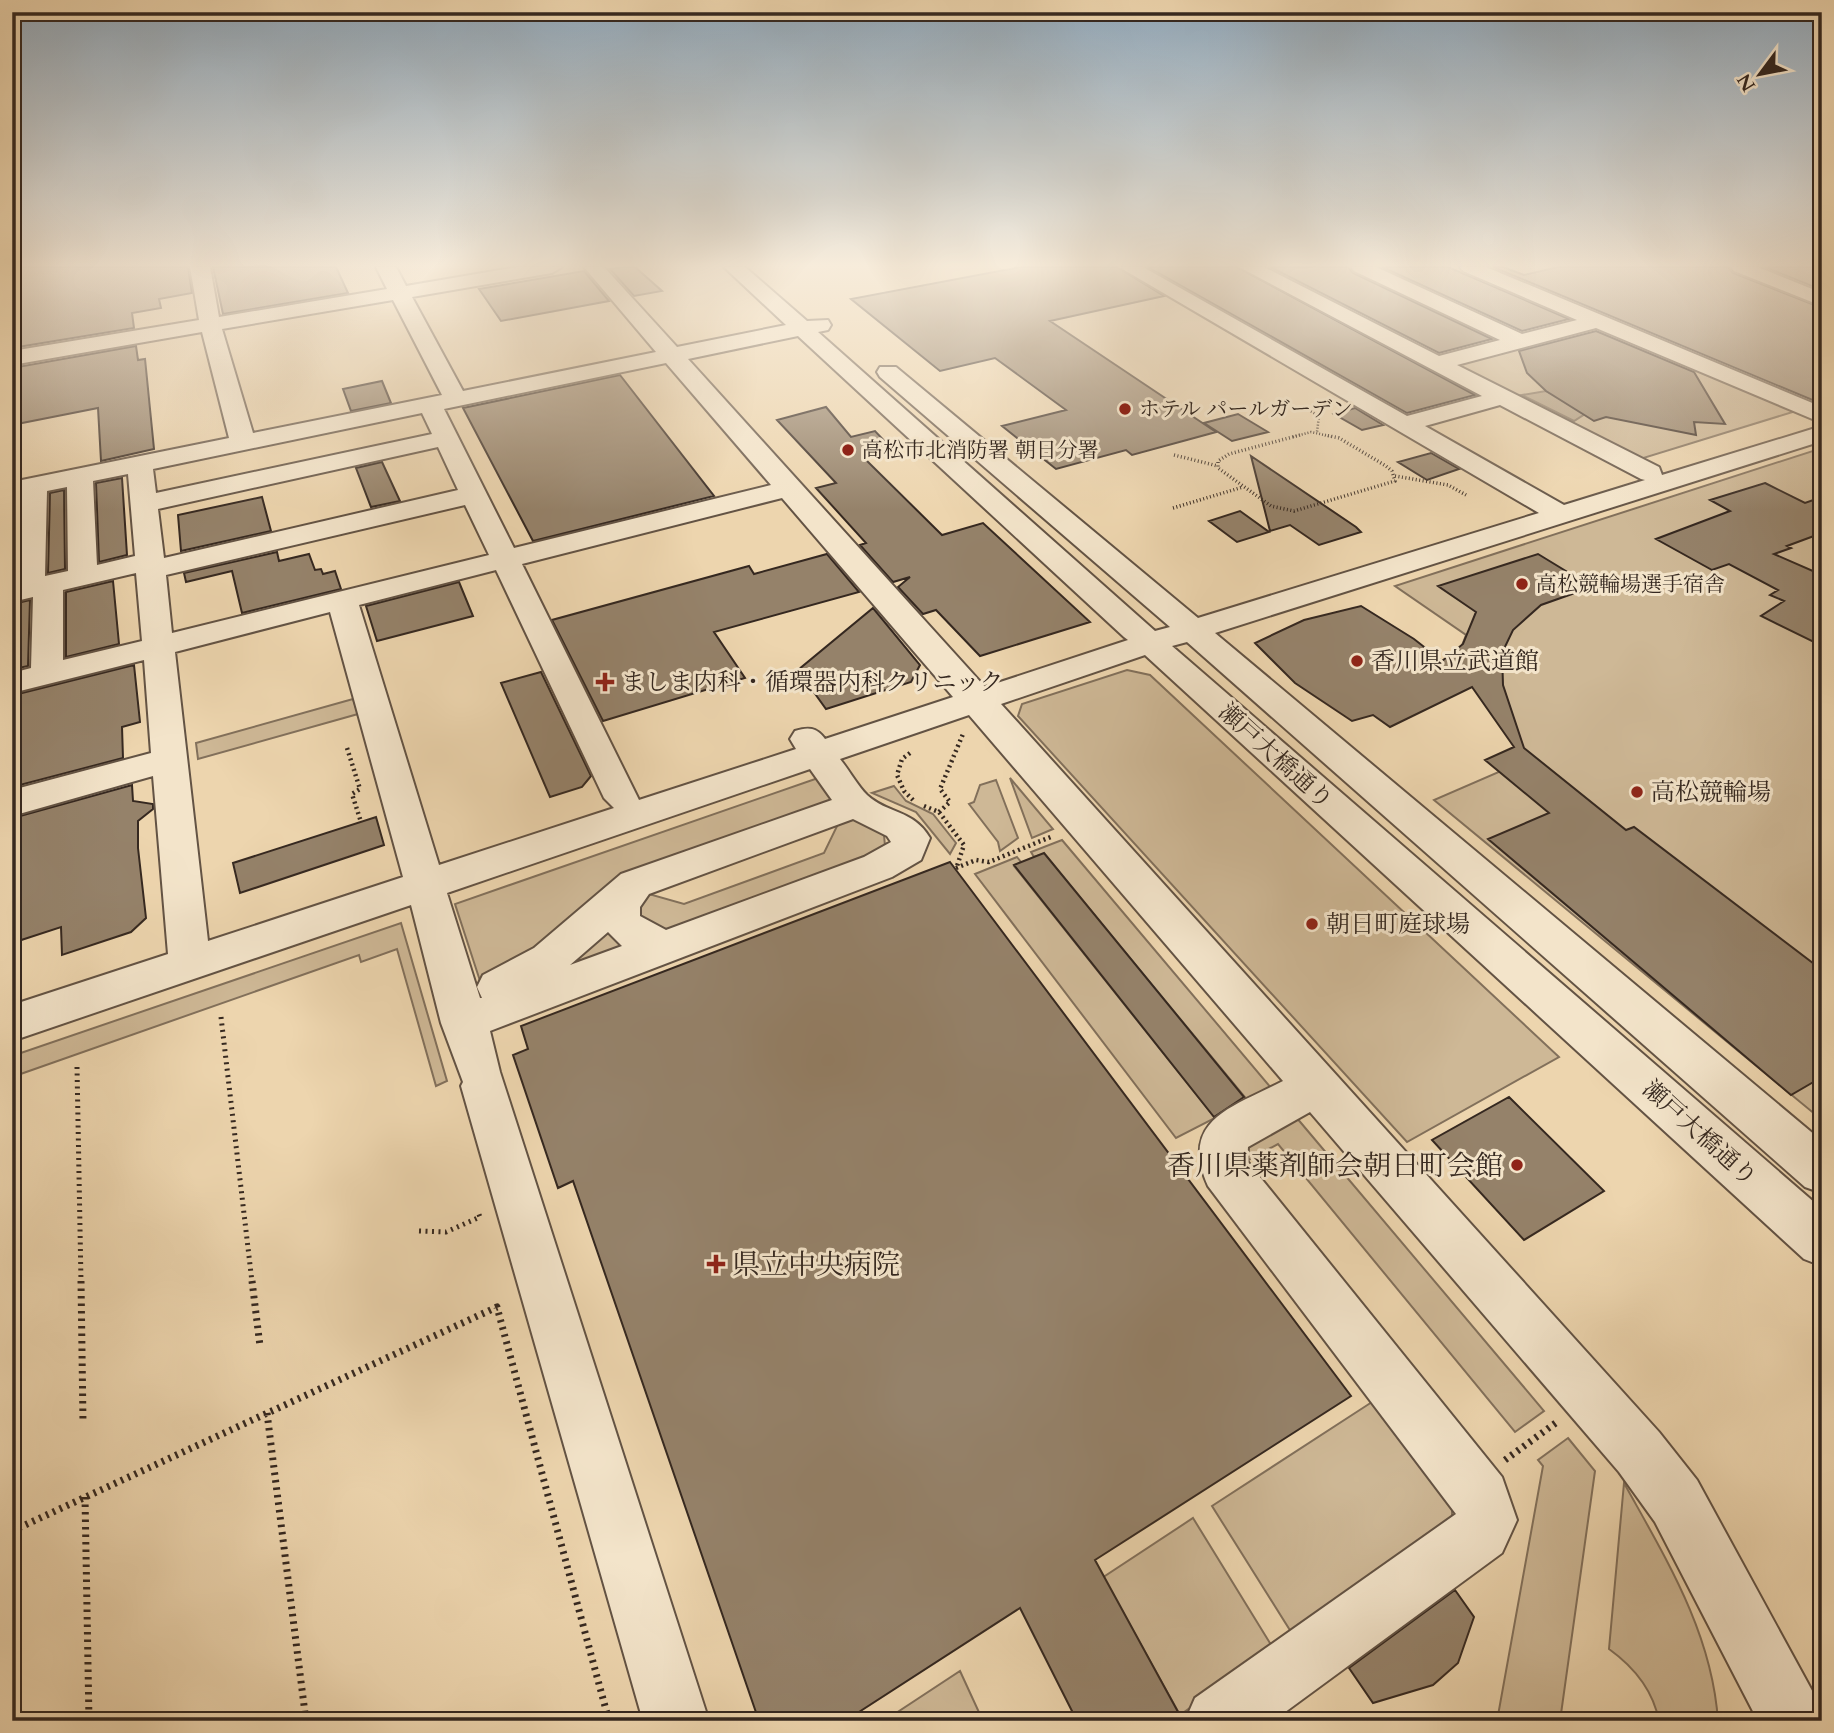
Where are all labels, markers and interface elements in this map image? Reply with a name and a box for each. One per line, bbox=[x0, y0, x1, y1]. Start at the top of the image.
north arrow bbox=[1726, 38, 1796, 108]
text: N bbox=[1731, 68, 1762, 96]
place label: ホテル パールガーデン bbox=[1139, 395, 1353, 424]
marker: ホテル パールガーデン bbox=[1117, 401, 1133, 417]
place label: 高松市北消防署 朝日分署 bbox=[862, 436, 1099, 465]
marker: 高松市北消防署 朝日分署 bbox=[840, 442, 856, 458]
place label: 高松競輪場選手宿舎 bbox=[1536, 570, 1725, 599]
marker: 高松競輪場選手宿舎 bbox=[1514, 576, 1530, 592]
place label: 香川県立武道館 bbox=[1371, 645, 1539, 678]
marker: 香川県立武道館 bbox=[1349, 653, 1365, 669]
place label: ましま内科・循環器内科クリニック bbox=[621, 666, 1004, 699]
marker: ましま内科・循環器内科クリニック bbox=[595, 672, 615, 692]
street label: 瀬戸大橋通り bbox=[1211, 696, 1340, 817]
place label: 高松競輪場 bbox=[1651, 776, 1771, 809]
marker: 高松競輪場 bbox=[1629, 784, 1645, 800]
place label: 朝日町庭球場 bbox=[1326, 908, 1470, 941]
marker: 朝日町庭球場 bbox=[1304, 916, 1320, 932]
street label: 瀬戸大橋通り bbox=[1635, 1073, 1764, 1194]
place label: 香川県薬剤師会朝日町会館 bbox=[1167, 1147, 1503, 1185]
marker: 香川県薬剤師会朝日町会館 bbox=[1509, 1157, 1525, 1173]
place label: 県立中央病院 bbox=[732, 1246, 900, 1284]
marker: 県立中央病院 bbox=[706, 1254, 726, 1274]

